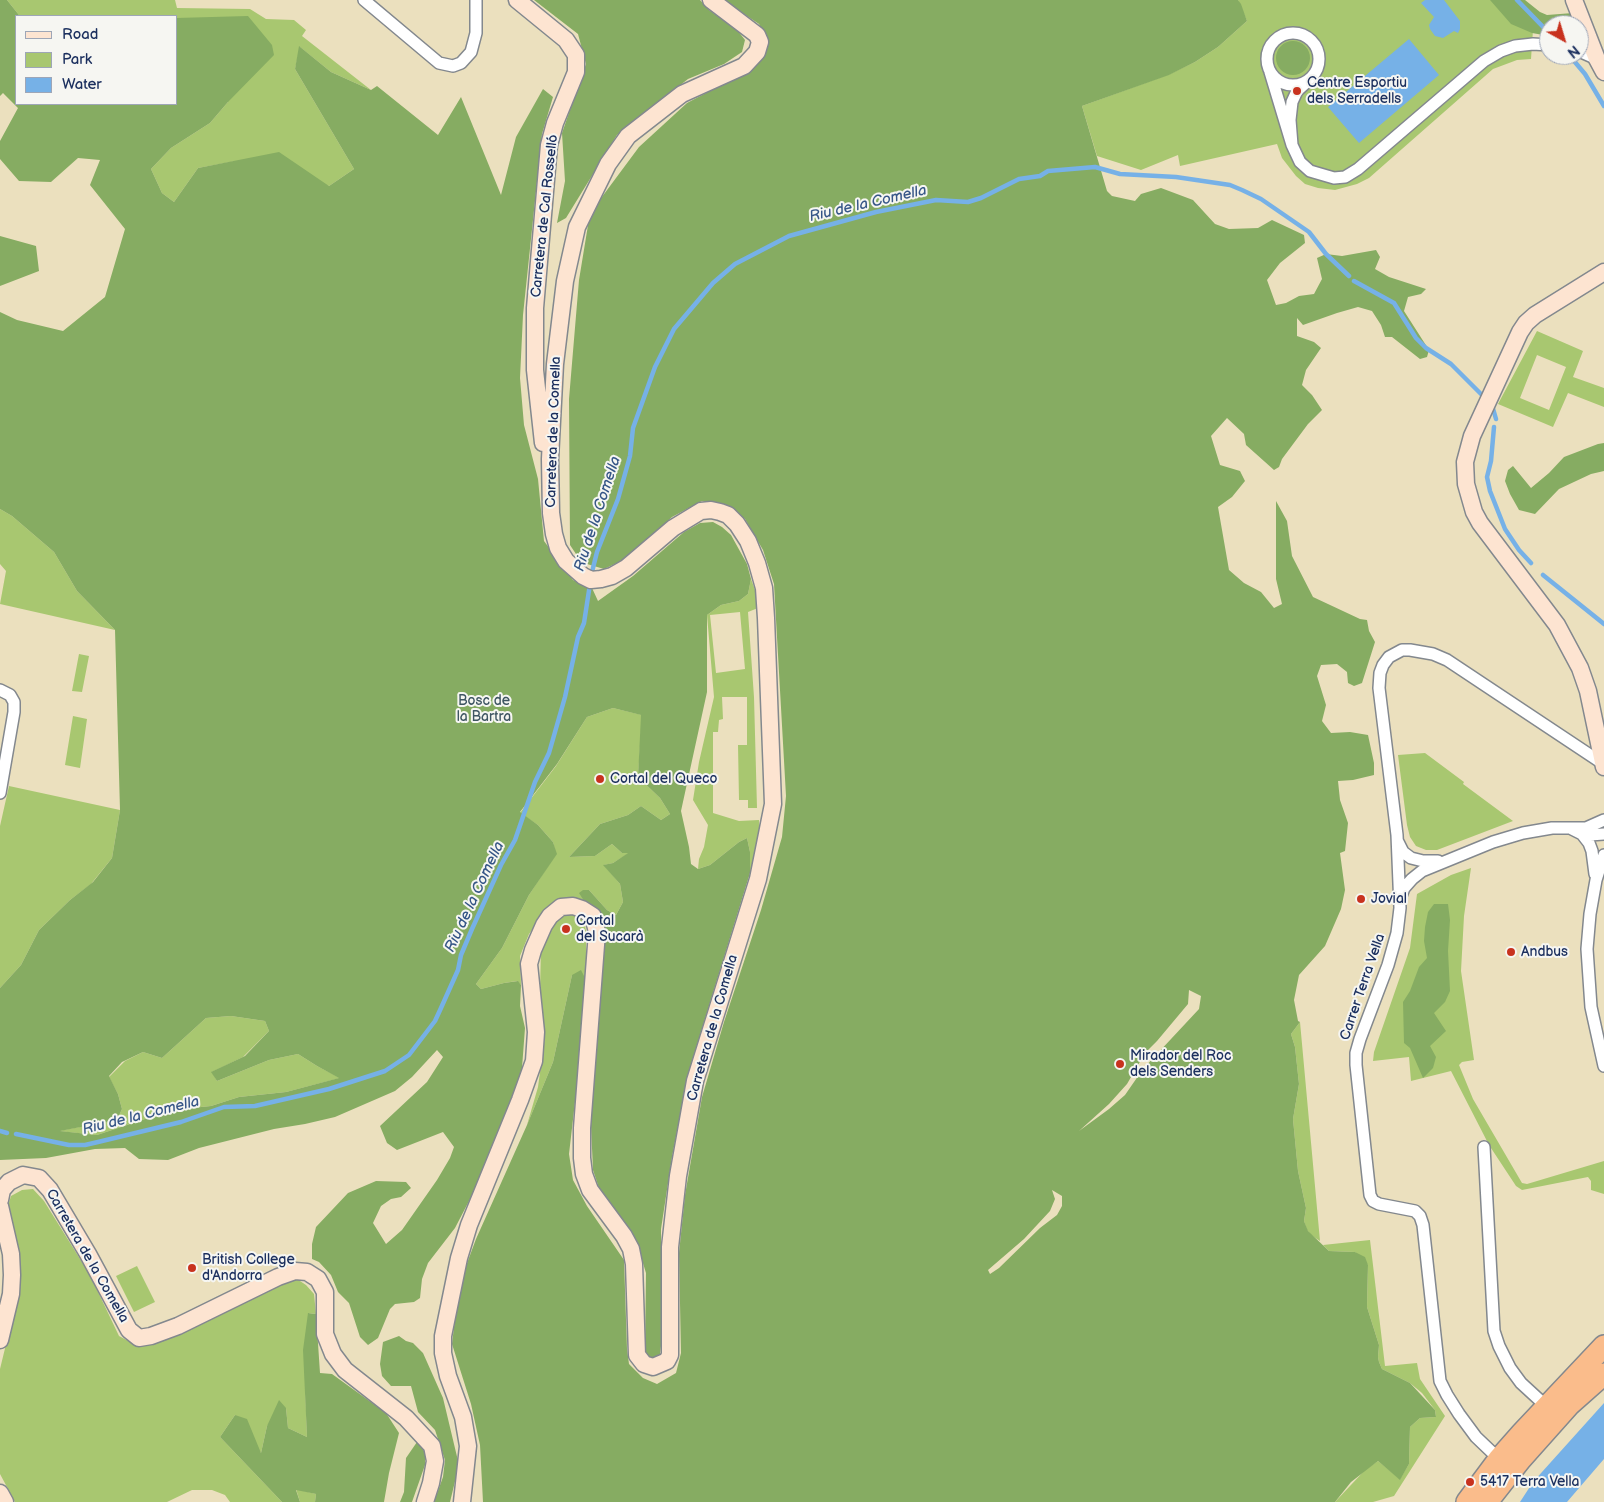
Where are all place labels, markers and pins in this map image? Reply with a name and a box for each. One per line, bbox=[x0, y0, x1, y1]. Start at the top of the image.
place label: Centre Esportiu dels Serradells bbox=[1307, 75, 1407, 108]
marker: Centre Esportiu dels Serradells bbox=[1291, 85, 1303, 97]
place label: Cortal del Queco bbox=[610, 771, 717, 787]
marker: Cortal del Queco bbox=[594, 773, 606, 785]
place label: Jovial bbox=[1371, 891, 1407, 907]
marker: Jovial bbox=[1355, 893, 1367, 905]
place label: Cortal del Sucarà bbox=[576, 913, 644, 946]
marker: Cortal del Sucarà bbox=[560, 923, 572, 935]
place label: Andbus bbox=[1521, 944, 1568, 960]
marker: Andbus bbox=[1505, 946, 1517, 958]
place label: Mirador del Roc dels Senders bbox=[1130, 1048, 1231, 1080]
marker: Mirador del Roc dels Senders bbox=[1114, 1058, 1126, 1070]
place label: British College d'Andorra bbox=[202, 1252, 295, 1284]
marker: British College d'Andorra bbox=[186, 1262, 198, 1274]
place label: 5417 Terra Vella bbox=[1480, 1474, 1579, 1490]
marker: 5417 Terra Vella bbox=[1464, 1476, 1476, 1488]

